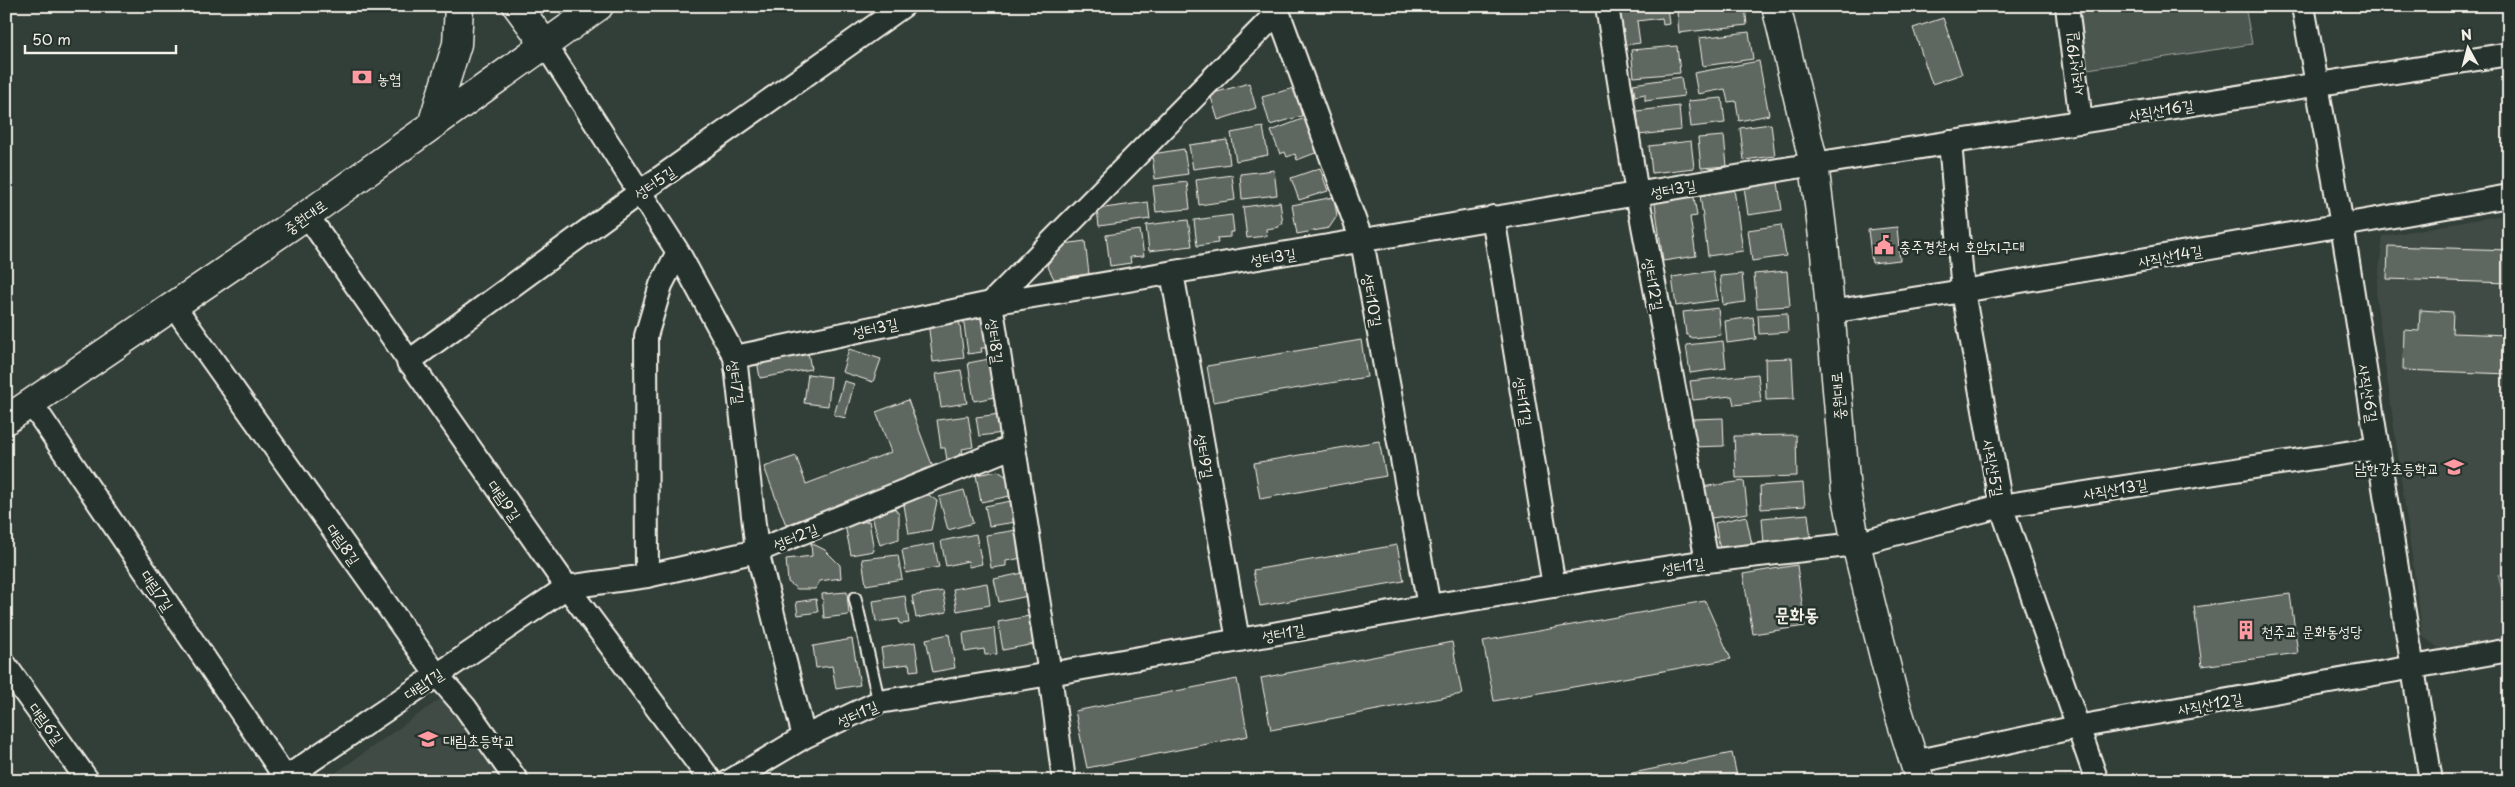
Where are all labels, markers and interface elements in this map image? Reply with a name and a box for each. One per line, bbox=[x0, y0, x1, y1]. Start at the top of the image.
scale bar bbox=[25, 22, 176, 54]
north arrow bbox=[2442, 22, 2492, 72]
text: N bbox=[2460, 24, 2473, 46]
text: 50 m bbox=[32, 27, 71, 50]
street label: 사직산19길 bbox=[2059, 31, 2089, 97]
bank icon: 농협 bbox=[351, 66, 373, 88]
place label: 농협 bbox=[377, 66, 401, 89]
street label: 사직산16길 bbox=[2127, 93, 2195, 125]
street label: 성터5길 bbox=[629, 159, 679, 205]
street label: 성터3길 bbox=[1648, 173, 1698, 203]
street label: 중원대로 bbox=[279, 193, 331, 239]
public building icon: 충주경찰서 호암지구대 bbox=[1873, 234, 1895, 256]
place label: 충주경찰서 호암지구대 bbox=[1899, 234, 2025, 257]
street label: 사직산14길 bbox=[2136, 238, 2204, 272]
street label: 성터3길 bbox=[1248, 241, 1298, 271]
street label: 성터12길 bbox=[1638, 256, 1670, 312]
street label: 성터10길 bbox=[1357, 271, 1389, 329]
street label: 성터3길 bbox=[850, 311, 900, 343]
street label: 성터8길 bbox=[981, 317, 1011, 365]
street label: 성터7길 bbox=[722, 358, 752, 406]
street label: 사직산6길 bbox=[2353, 362, 2385, 424]
street label: 중원대로 bbox=[1823, 371, 1851, 421]
street label: 성터11길 bbox=[1509, 375, 1539, 427]
street label: 성터9길 bbox=[1190, 432, 1220, 480]
street label: 사직산5길 bbox=[1978, 437, 2010, 499]
place label: 남한강초등학교 bbox=[2355, 456, 2439, 479]
school or university icon: 남한강초등학교 bbox=[2443, 456, 2465, 478]
street label: 사직산13길 bbox=[2081, 472, 2149, 504]
street label: 대림9길 bbox=[483, 475, 527, 525]
street label: 성터2길 bbox=[769, 517, 821, 555]
street label: 대림8길 bbox=[322, 519, 366, 569]
street label: 성터1길 bbox=[1660, 550, 1706, 580]
street label: 대림7길 bbox=[136, 565, 180, 615]
district label: 문화동 bbox=[1775, 600, 1819, 627]
street label: 성터1길 bbox=[1260, 617, 1306, 647]
building icon: 천주교 문화동성당 bbox=[2235, 619, 2257, 641]
place label: 천주교 문화동성당 bbox=[2261, 619, 2362, 642]
street label: 대림1길 bbox=[399, 661, 447, 705]
street label: 사직산12길 bbox=[2176, 686, 2244, 720]
street label: 성터1길 bbox=[833, 694, 881, 732]
street label: 대림6길 bbox=[24, 697, 70, 749]
school or university icon: 대림초등학교 bbox=[417, 728, 439, 750]
place label: 대림초등학교 bbox=[443, 728, 515, 751]

